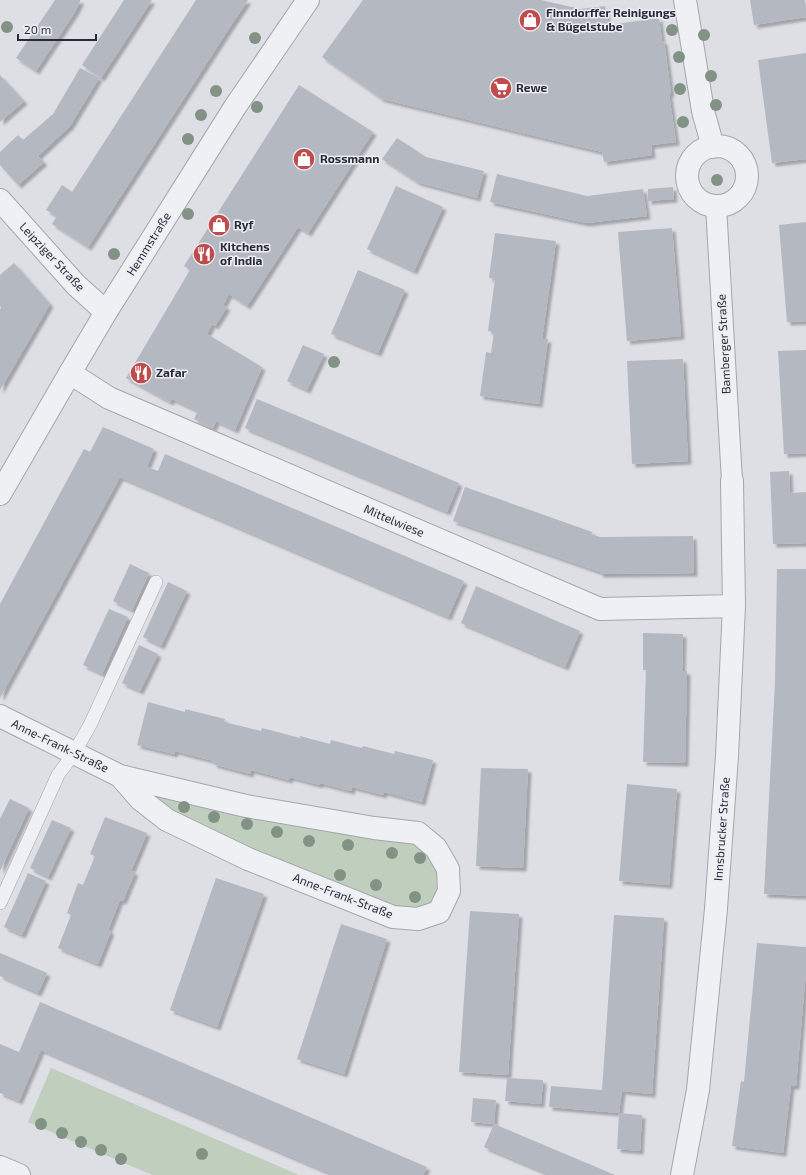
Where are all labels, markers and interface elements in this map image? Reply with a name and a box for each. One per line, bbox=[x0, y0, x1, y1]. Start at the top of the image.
place label: Finndorffer Reinigungs & Bügelstube bbox=[546, 5, 676, 33]
shop icon: Finndorffer Reinigungs & Bügelstube bbox=[517, 7, 543, 33]
scale bar bbox=[18, 16, 96, 42]
text: 20 m bbox=[24, 22, 51, 36]
supermarket icon: Rewe bbox=[488, 75, 514, 101]
place label: Rewe bbox=[516, 80, 548, 94]
shop icon: Rossmann bbox=[291, 146, 317, 172]
place label: Rossmann bbox=[320, 151, 379, 165]
street label: Hemmstraße bbox=[123, 209, 173, 278]
shop icon: Ryf bbox=[206, 212, 232, 238]
place label: Ryf bbox=[234, 217, 255, 232]
street label: Leipziger Straße bbox=[17, 219, 88, 294]
place label: Kitchens of India bbox=[220, 239, 270, 267]
restaurant icon: Kitchens of India bbox=[191, 241, 217, 267]
street label: Bamberger Straße bbox=[713, 294, 733, 394]
restaurant icon: Zafar bbox=[128, 360, 154, 386]
place label: Zafar bbox=[156, 365, 187, 379]
street label: Mittelwiese bbox=[362, 501, 427, 539]
street label: Anne-Frank-Straße bbox=[10, 716, 111, 775]
street label: Innsbrucker Straße bbox=[710, 776, 732, 881]
street label: Anne-Frank-Straße bbox=[291, 870, 395, 921]

